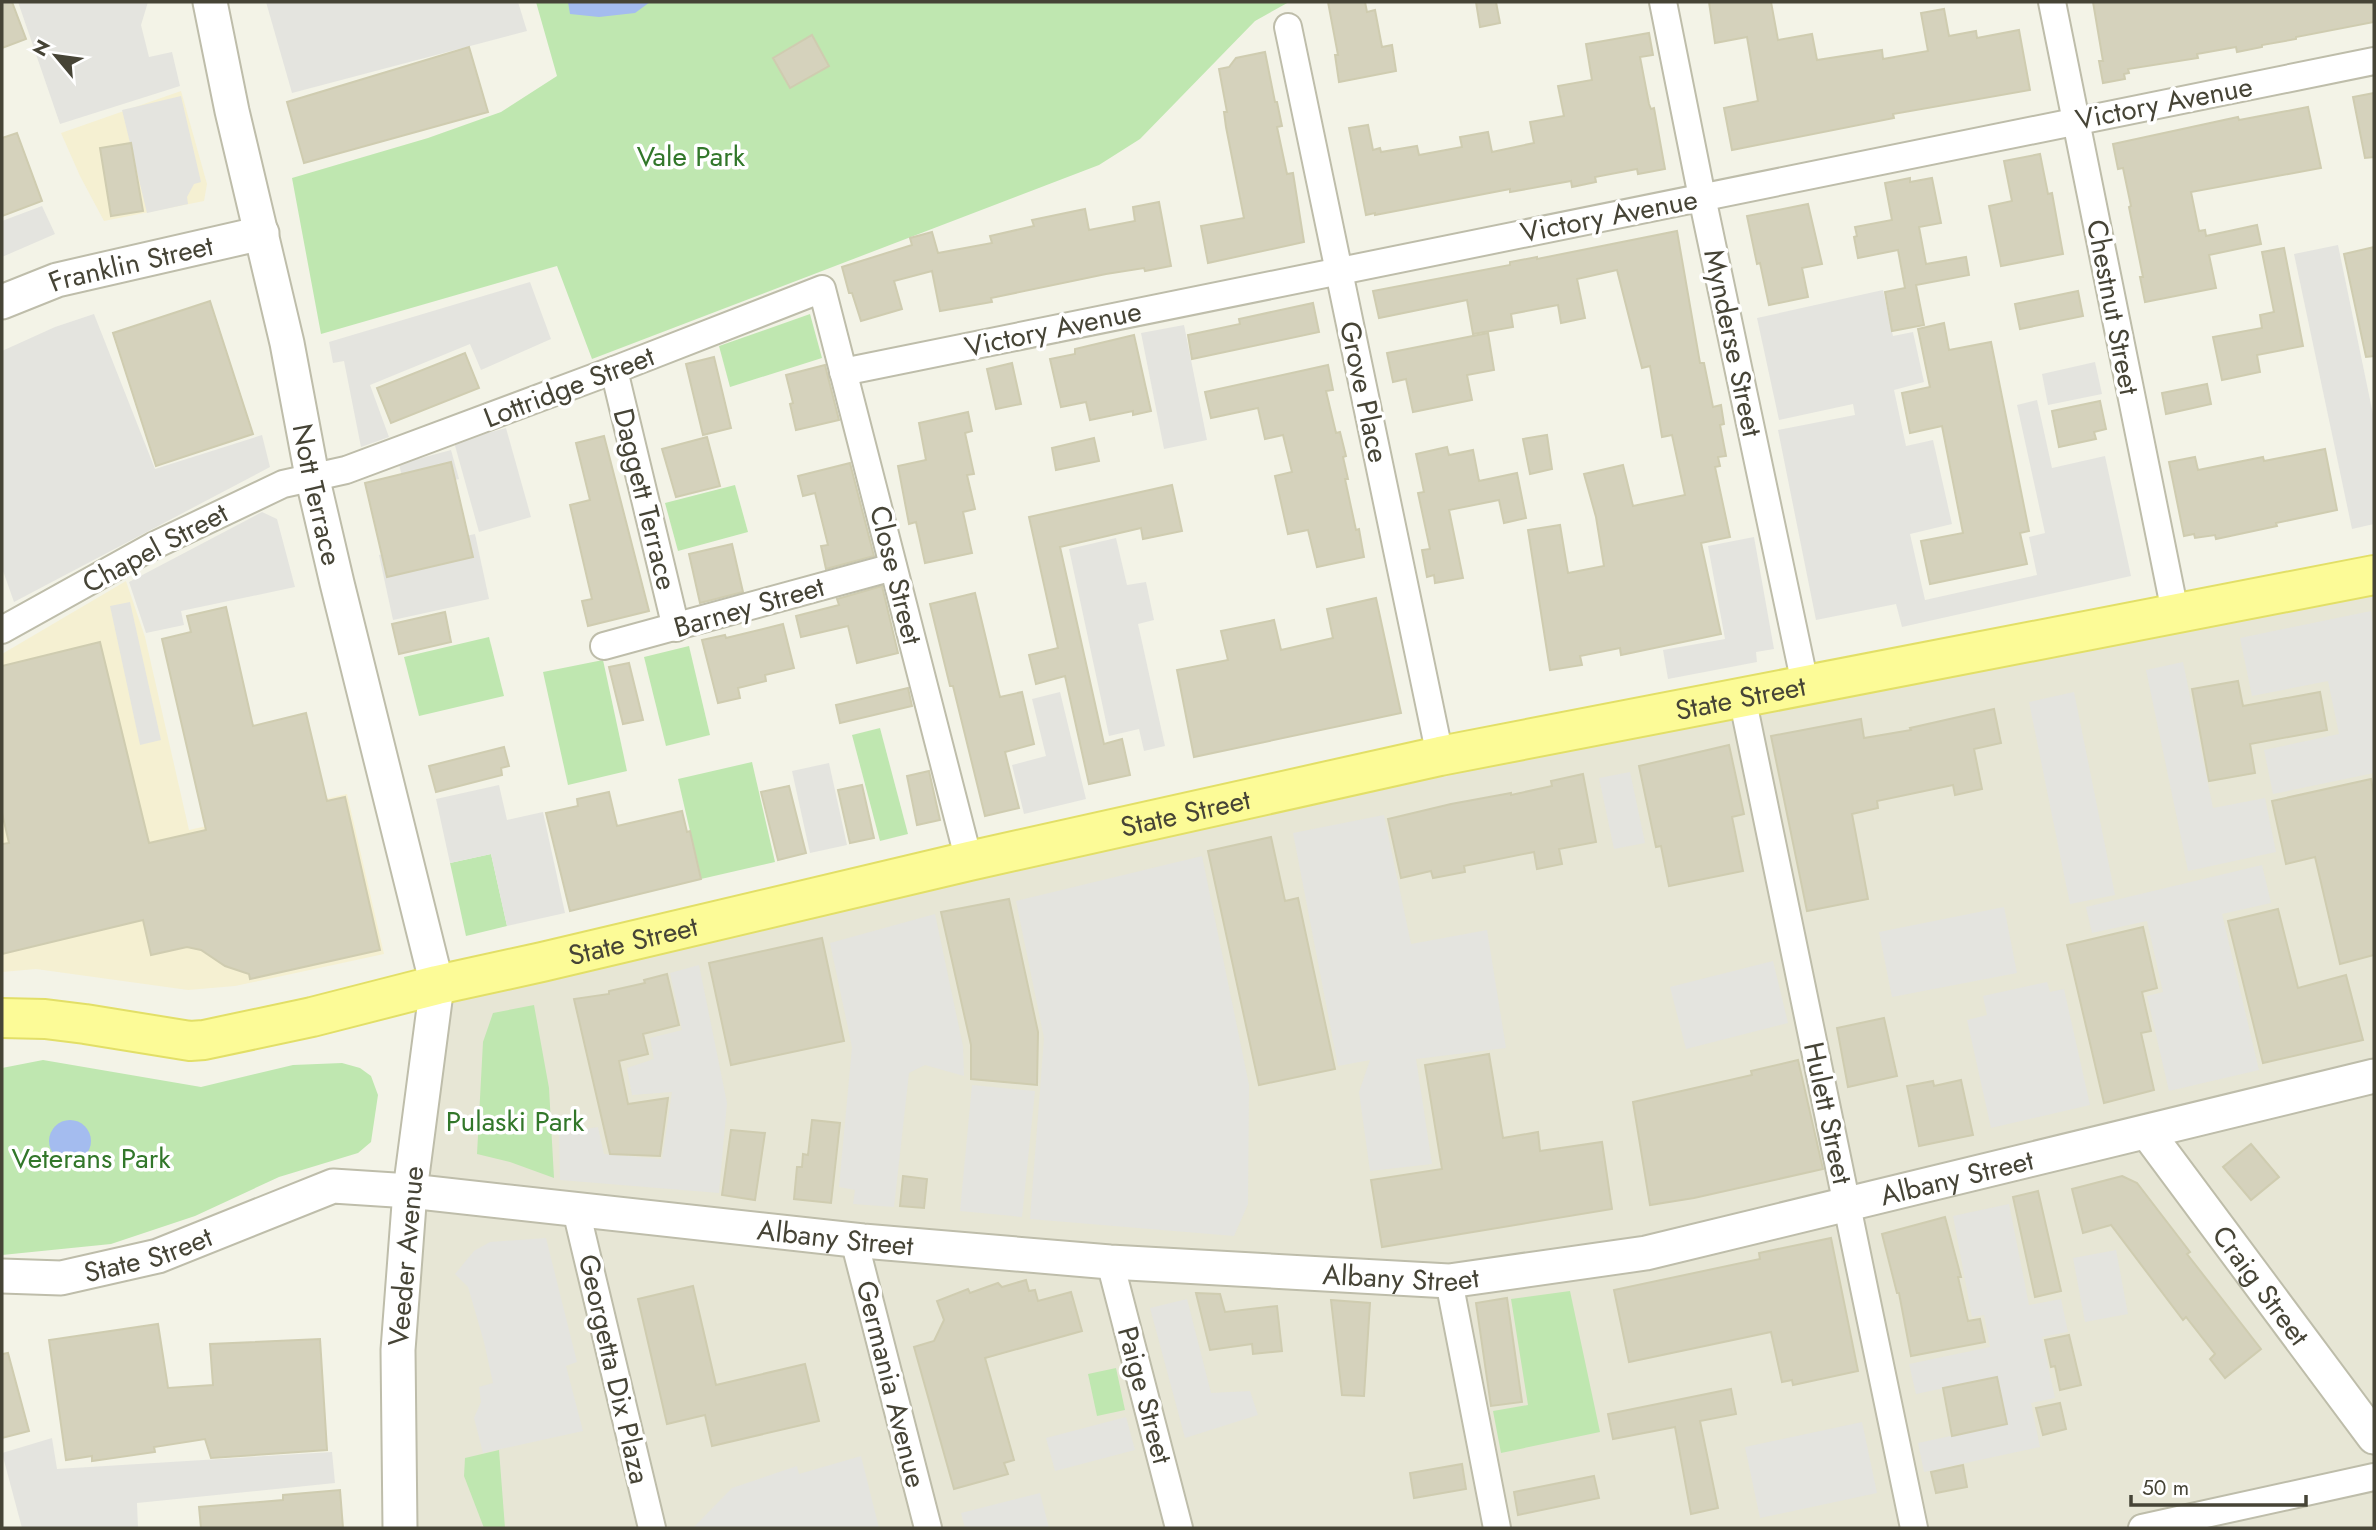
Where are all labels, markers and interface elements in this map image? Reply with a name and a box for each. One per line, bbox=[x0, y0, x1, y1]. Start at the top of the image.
north arrow bbox=[21, 21, 91, 91]
text: N bbox=[26, 35, 57, 61]
street label: Victory Avenue bbox=[2072, 66, 2256, 140]
park label: Vale Park bbox=[637, 136, 746, 177]
street label: Victory Avenue bbox=[1517, 179, 1701, 253]
street label: Chestnut Street bbox=[2076, 216, 2150, 398]
street label: Franklin Street bbox=[42, 224, 217, 302]
street label: Mynderse Street bbox=[1693, 246, 1773, 441]
street label: Victory Avenue bbox=[961, 290, 1145, 368]
street label: Grove Place bbox=[1329, 318, 1399, 466]
street label: Lottridge Street bbox=[478, 336, 661, 438]
street label: Daggett Terrace bbox=[603, 404, 687, 594]
street label: Nott Terrace bbox=[282, 420, 353, 569]
street label: Chapel Street bbox=[75, 492, 235, 604]
street label: Close Street bbox=[859, 501, 933, 649]
street label: Barney Street bbox=[669, 566, 829, 648]
street label: State Street bbox=[1672, 665, 1809, 730]
street label: State Street bbox=[1116, 778, 1254, 847]
street label: State Street bbox=[564, 905, 702, 976]
street label: Hulett Street bbox=[1793, 1038, 1863, 1188]
park label: Pulaski Park bbox=[446, 1101, 585, 1142]
park label: Veterans Park bbox=[11, 1138, 171, 1179]
street label: Albany Street bbox=[1876, 1139, 2038, 1216]
street label: Veeder Avenue bbox=[378, 1164, 434, 1348]
street label: Albany Street bbox=[755, 1209, 915, 1266]
street label: State Street bbox=[80, 1216, 218, 1293]
street label: Craig Street bbox=[2203, 1217, 2320, 1354]
street label: Georgetta Dix Plaza bbox=[568, 1250, 660, 1488]
street label: Albany Street bbox=[1321, 1253, 1482, 1302]
street label: Germania Avenue bbox=[845, 1276, 937, 1492]
street label: Paige Street bbox=[1107, 1322, 1183, 1469]
scale bar bbox=[2131, 1464, 2306, 1508]
text: 50 m bbox=[2142, 1473, 2189, 1503]

